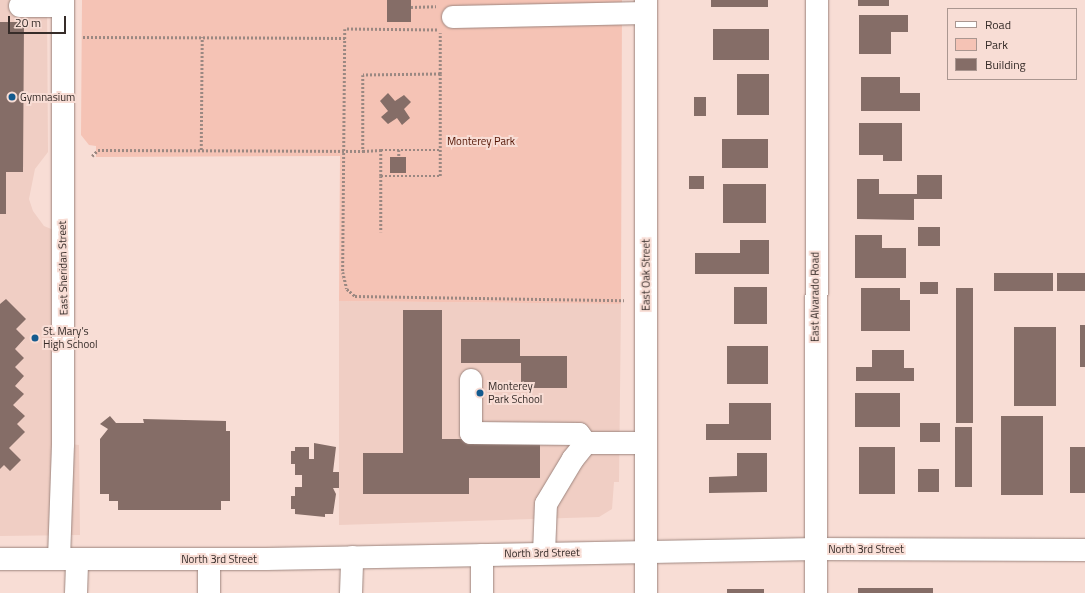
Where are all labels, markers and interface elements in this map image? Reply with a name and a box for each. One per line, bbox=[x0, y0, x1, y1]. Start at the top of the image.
scale bar bbox=[10, 8, 68, 34]
legend bbox=[947, 8, 1077, 80]
text: 20 m bbox=[15, 13, 41, 32]
text: Road bbox=[985, 15, 1011, 34]
text: Park bbox=[985, 35, 1008, 54]
text: Building bbox=[985, 55, 1026, 74]
place label: Gymnasium bbox=[20, 90, 75, 104]
marker: Gymnasium bbox=[7, 92, 17, 102]
park label: Monterey Park bbox=[447, 134, 515, 148]
street label: East Sheridan Street bbox=[56, 221, 70, 315]
street label: East Oak Street bbox=[639, 239, 653, 311]
street label: East Alvarado Road bbox=[808, 252, 822, 342]
place label: St. Mary's High School bbox=[43, 325, 98, 351]
marker: St. Mary's High School bbox=[30, 333, 40, 343]
place label: Monterey Park School bbox=[488, 380, 542, 406]
marker: Monterey Park School bbox=[475, 388, 485, 398]
street label: North 3rd Street bbox=[828, 542, 904, 556]
street label: North 3rd Street bbox=[504, 546, 580, 560]
street label: North 3rd Street bbox=[181, 552, 257, 566]

